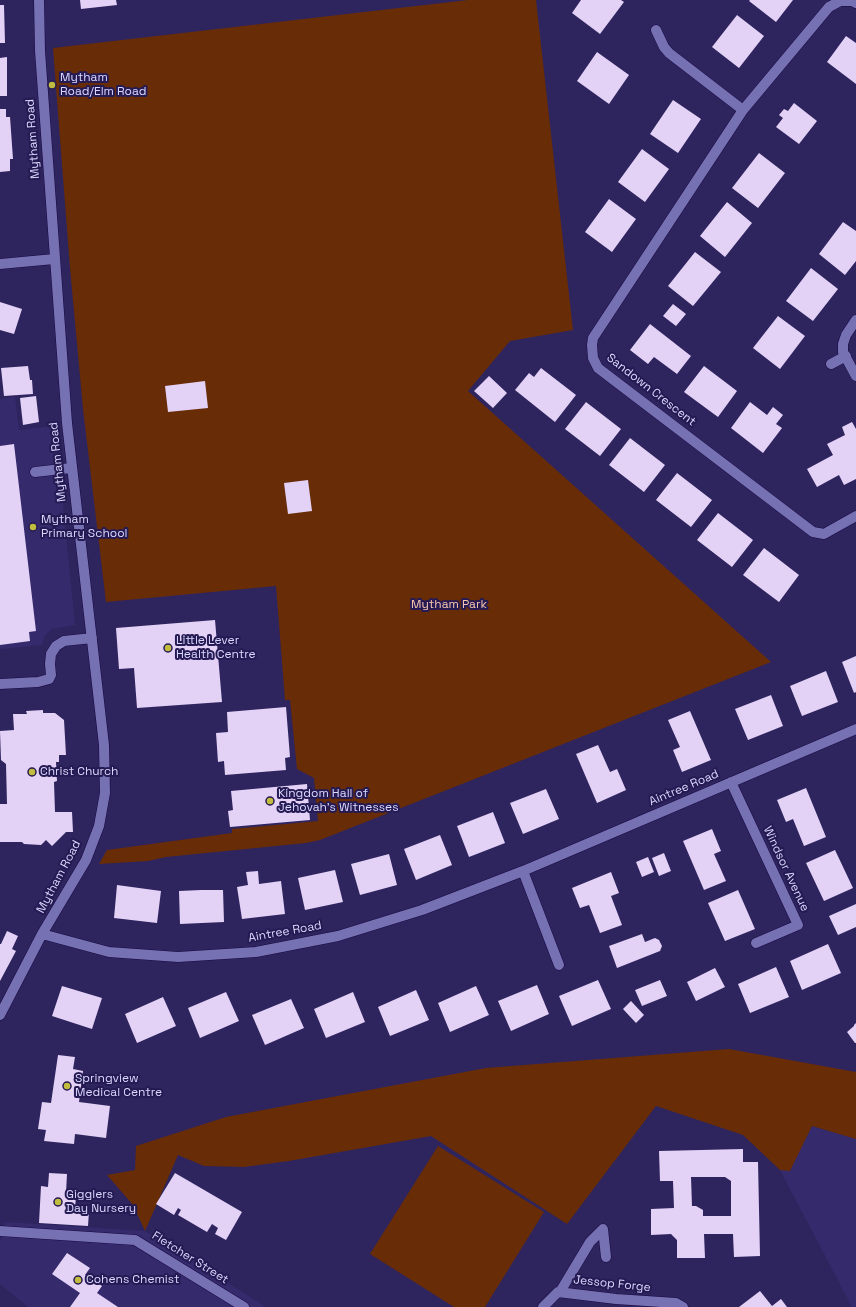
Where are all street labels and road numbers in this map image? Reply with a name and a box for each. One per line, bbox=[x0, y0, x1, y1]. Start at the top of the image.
street label: Mytham Road bbox=[23, 98, 43, 180]
street label: Sandown Crescent bbox=[604, 351, 698, 429]
street label: Mytham Road bbox=[47, 421, 69, 503]
street label: Aintree Road bbox=[647, 767, 721, 809]
street label: Windsor Avenue bbox=[760, 824, 812, 914]
street label: Mytham Road bbox=[34, 838, 84, 916]
street label: Aintree Road bbox=[247, 918, 323, 946]
street label: Fletcher Street bbox=[149, 1229, 231, 1287]
street label: Jessop Forge bbox=[573, 1273, 651, 1295]

